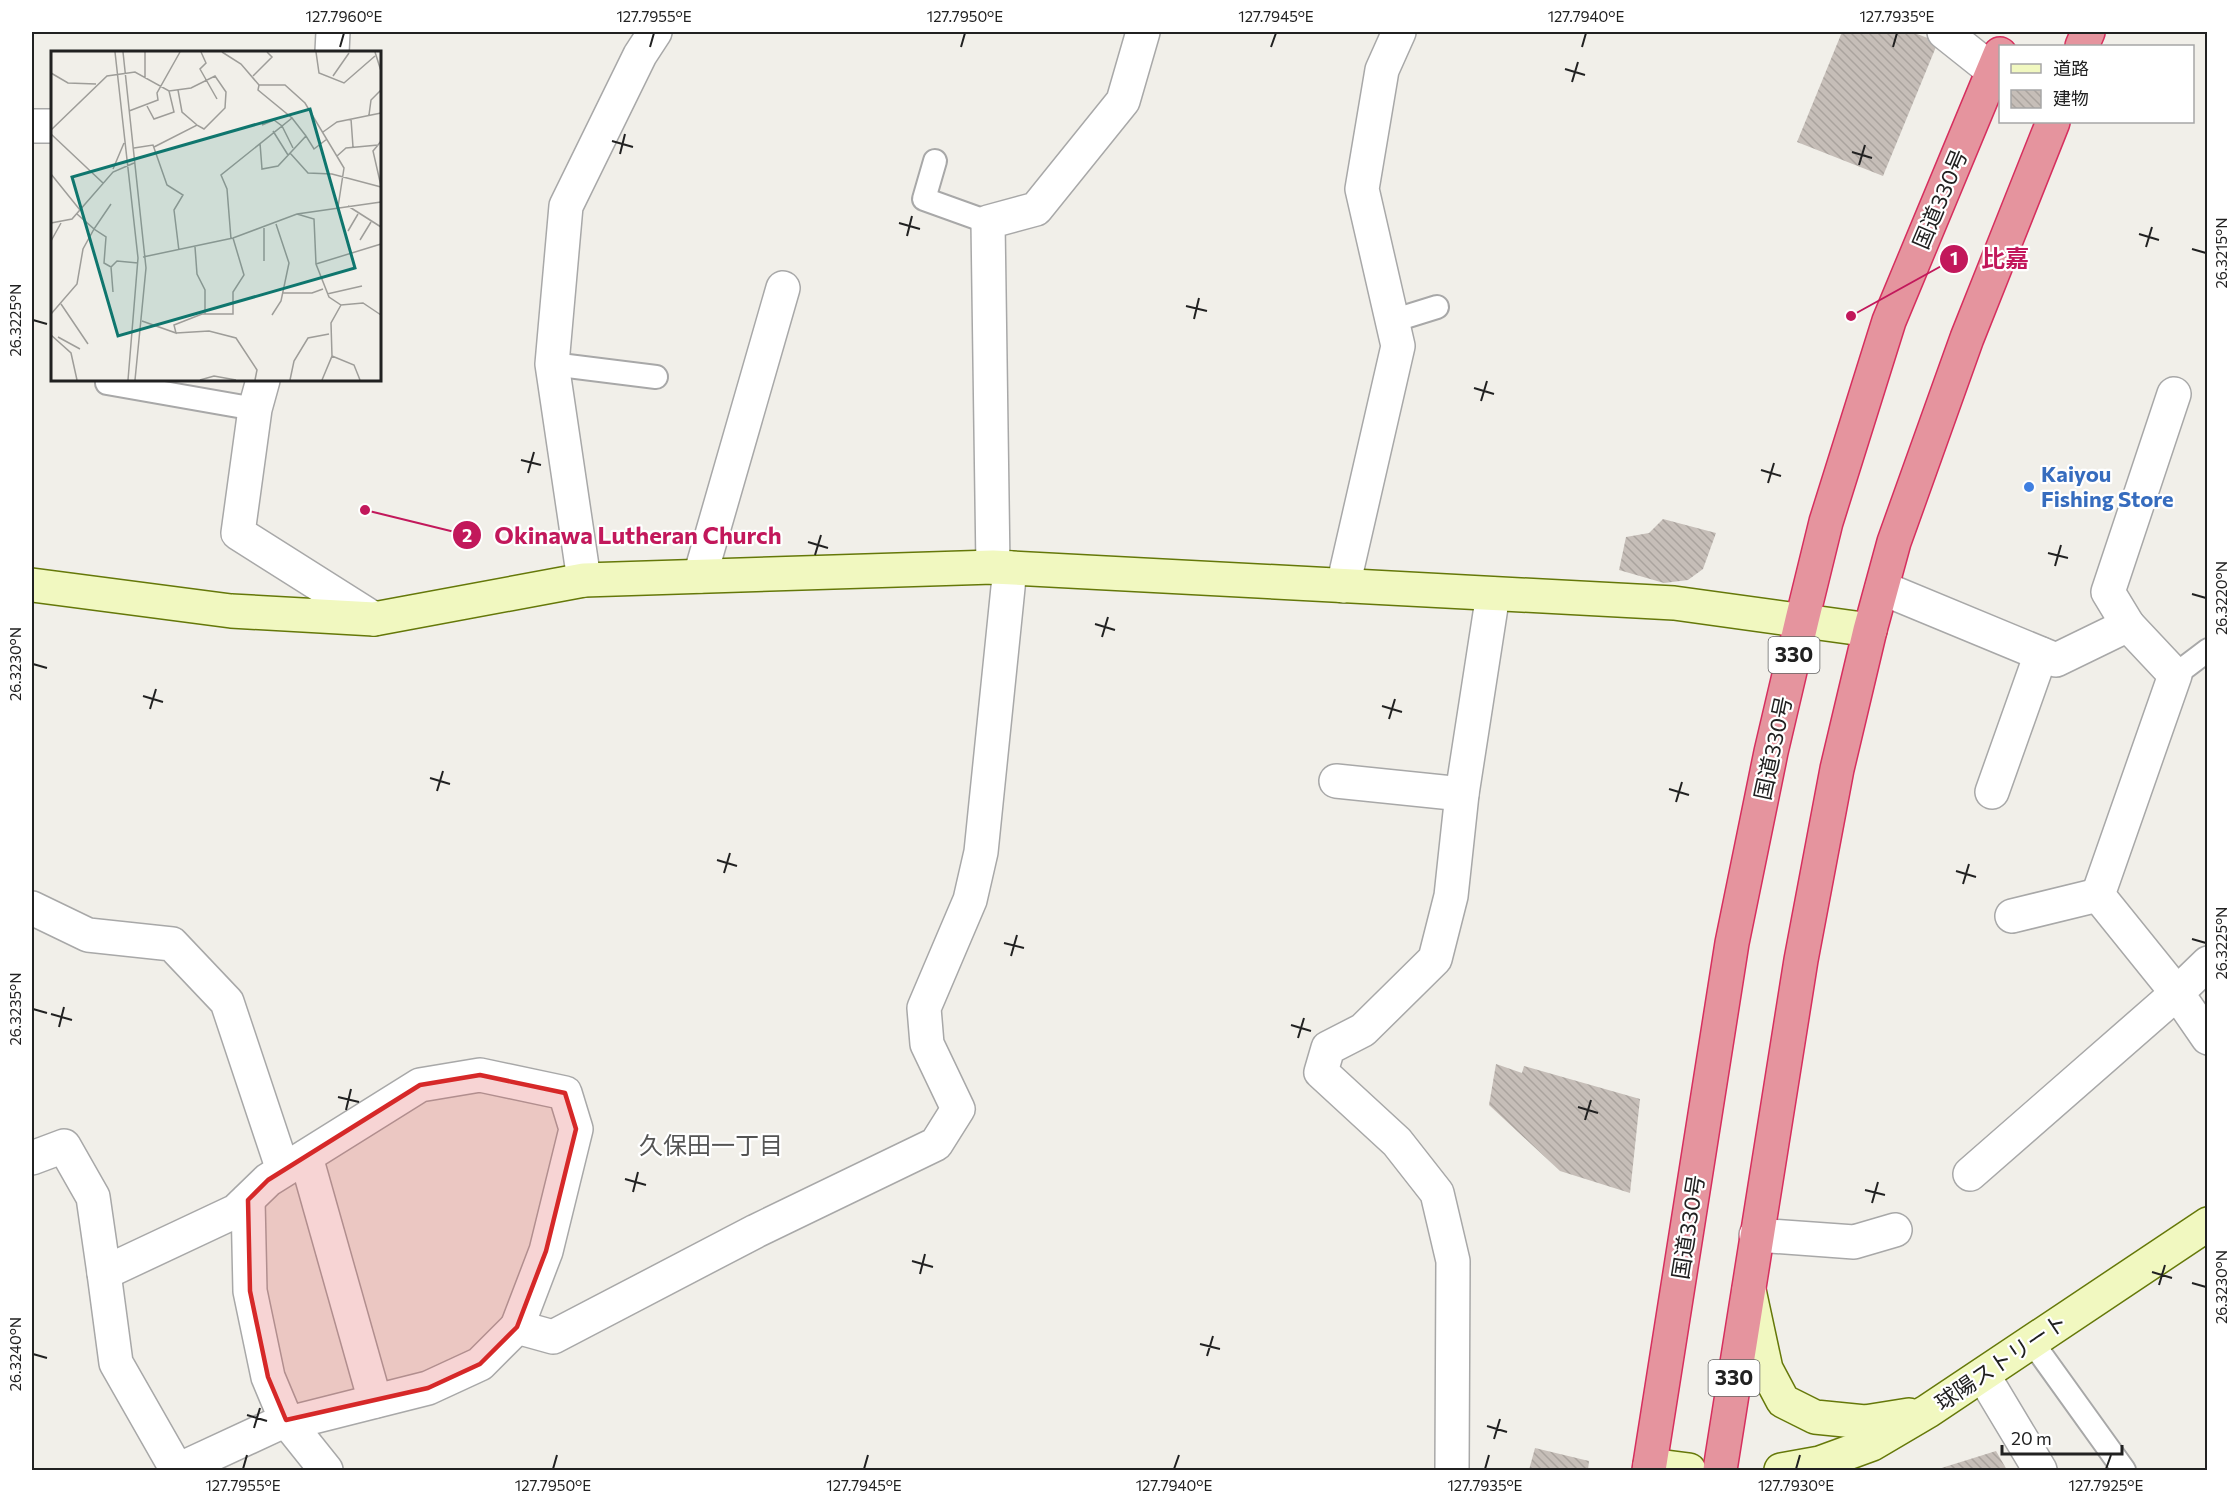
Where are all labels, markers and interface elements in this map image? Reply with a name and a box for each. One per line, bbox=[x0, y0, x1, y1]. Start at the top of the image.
text: 127.7960°E bbox=[306, 7, 382, 25]
text: 127.7955°E bbox=[616, 7, 692, 25]
text: 127.7950°E bbox=[927, 7, 1003, 25]
text: 127.7945°E bbox=[1238, 7, 1314, 25]
text: 127.7940°E bbox=[1548, 7, 1624, 25]
text: 127.7935°E bbox=[1859, 7, 1935, 25]
legend bbox=[1999, 45, 2194, 123]
inset map bbox=[51, 51, 381, 381]
text: 道路 bbox=[2053, 57, 2089, 79]
text: 建物 bbox=[2053, 87, 2089, 109]
street label: 国道330号 bbox=[1907, 145, 1973, 253]
text: 26.3215°N bbox=[2212, 218, 2230, 288]
callout: 比嘉 bbox=[1939, 238, 2041, 280]
text: 比嘉 bbox=[1981, 243, 2029, 272]
text: 1 bbox=[1950, 247, 1958, 269]
text: 26.3225°N bbox=[6, 284, 24, 356]
place label: Kaiyou Fishing Store bbox=[2041, 460, 2174, 512]
marker: Kaiyou Fishing Store bbox=[2022, 480, 2036, 494]
callout: Okinawa Lutheran Church bbox=[452, 514, 794, 556]
text: Okinawa Lutheran Church bbox=[494, 520, 782, 549]
text: 2 bbox=[462, 524, 472, 546]
text: 26.3220°N bbox=[2212, 561, 2230, 635]
text: 26.3230°N bbox=[6, 627, 24, 701]
road number: 330 bbox=[1768, 637, 1820, 673]
street label: 国道330号 bbox=[1748, 694, 1797, 802]
text: 26.3225°N bbox=[2212, 907, 2230, 979]
text: 26.3235°N bbox=[6, 972, 24, 1046]
district label: 久保田一丁目 bbox=[639, 1130, 783, 1159]
street label: 国道330号 bbox=[1666, 1173, 1709, 1281]
text: 26.3230°N bbox=[2212, 1250, 2230, 1324]
street label: 球陽ストリート bbox=[1929, 1307, 2072, 1416]
text: 26.3240°N bbox=[6, 1317, 24, 1391]
road number: 330 bbox=[1708, 1360, 1760, 1396]
scale bar bbox=[2002, 1418, 2122, 1456]
text: 20 m bbox=[2011, 1427, 2052, 1449]
text: 127.7955°E bbox=[205, 1476, 281, 1494]
text: 127.7950°E bbox=[515, 1476, 591, 1494]
text: 127.7945°E bbox=[826, 1476, 902, 1494]
text: 127.7940°E bbox=[1136, 1476, 1212, 1494]
text: 127.7935°E bbox=[1447, 1476, 1523, 1494]
text: 127.7930°E bbox=[1758, 1476, 1834, 1494]
text: 127.7925°E bbox=[2069, 1476, 2144, 1494]

